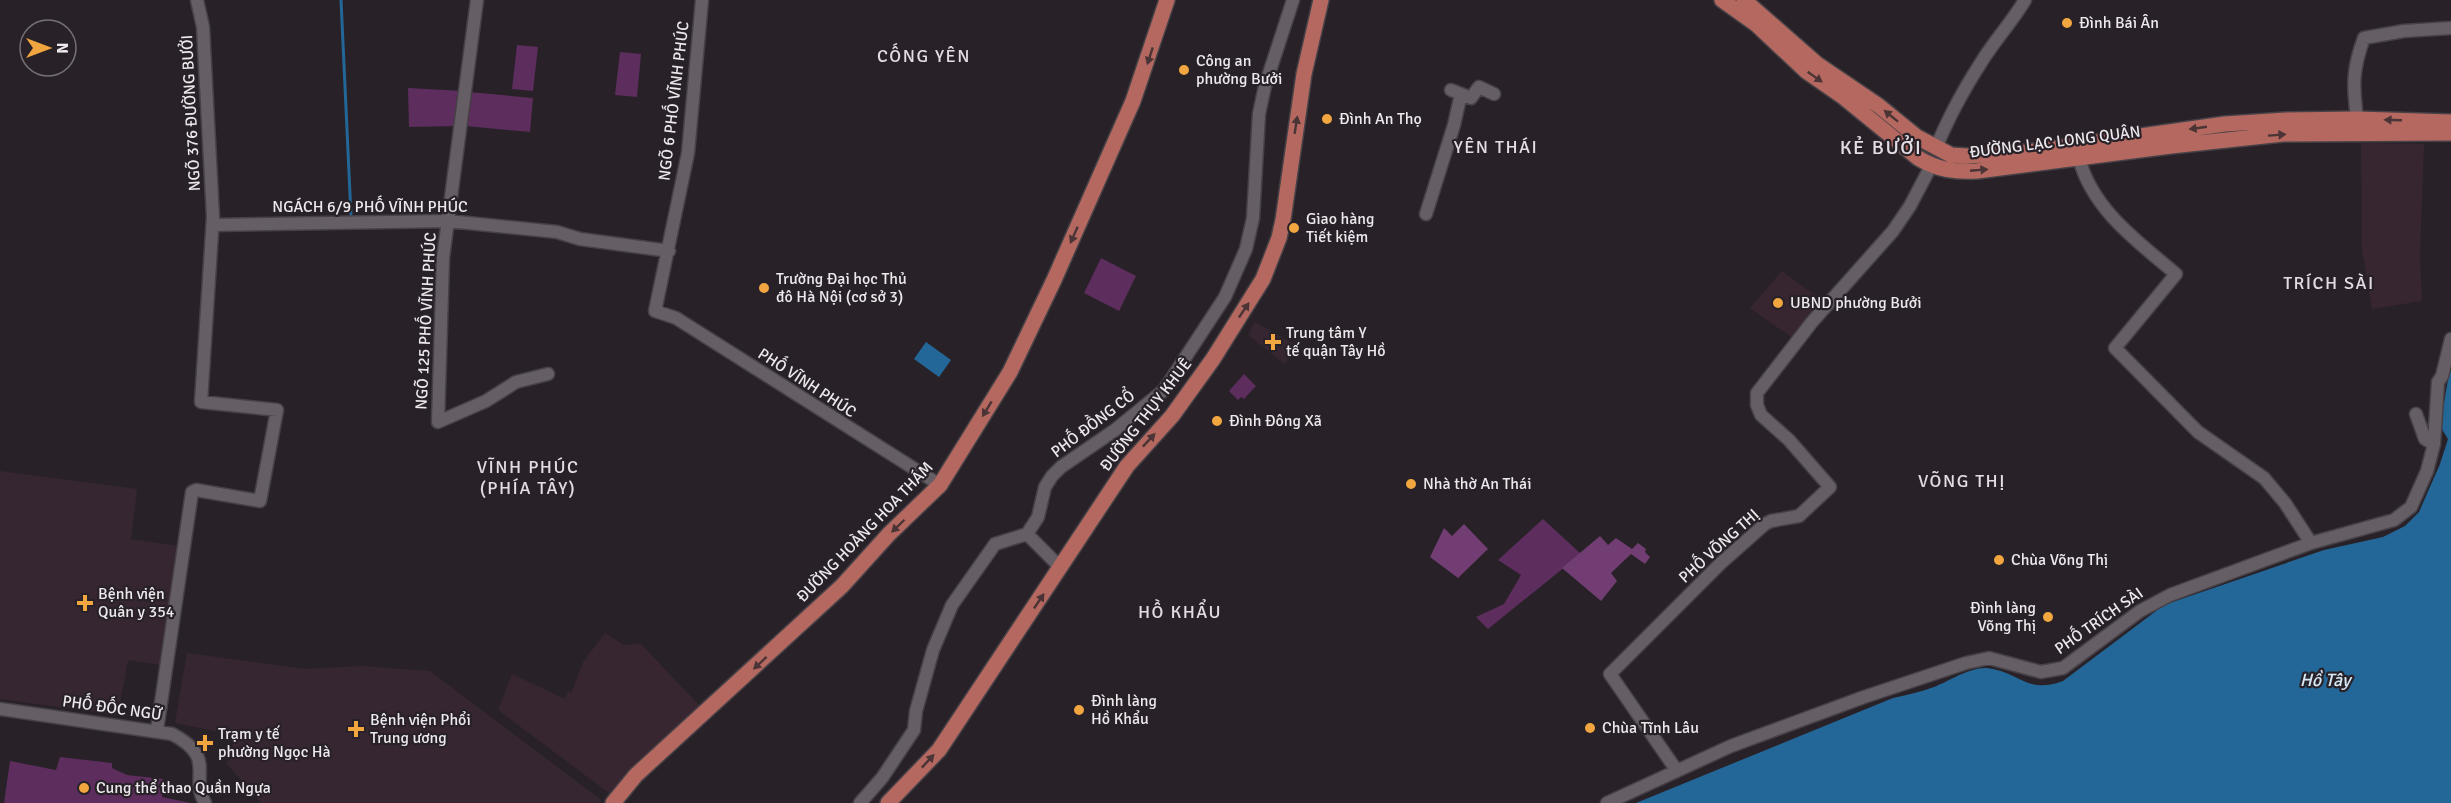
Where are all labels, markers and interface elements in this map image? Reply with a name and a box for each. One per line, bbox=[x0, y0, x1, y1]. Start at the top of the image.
place label: Đình Bái Ân bbox=[2079, 13, 2159, 33]
marker: Đình Bái Ân bbox=[2060, 16, 2074, 30]
north arrow bbox=[18, 18, 78, 78]
street label: NGÕ 6 PHỐ VĨNH PHÚC bbox=[652, 20, 694, 182]
street label: NGÕ 376 ĐƯỜNG BƯỞI bbox=[177, 34, 205, 192]
text: N bbox=[52, 42, 72, 54]
district label: CỐNG YÊN bbox=[877, 42, 971, 67]
one-way arrow bbox=[1145, 47, 1154, 65]
place label: Công an phường Bưởi bbox=[1196, 51, 1282, 89]
marker: Công an phường Bưởi bbox=[1177, 63, 1191, 77]
one-way arrow bbox=[1807, 71, 1823, 83]
place label: Đình An Thọ bbox=[1339, 109, 1422, 129]
one-way arrow bbox=[1884, 110, 1899, 123]
marker: Đình An Thọ bbox=[1320, 112, 1334, 126]
one-way arrow bbox=[1292, 115, 1301, 134]
one-way arrow bbox=[2383, 115, 2402, 125]
street label: ĐƯỜNG LẠC LONG QUÂN bbox=[1968, 122, 2142, 162]
one-way arrow bbox=[2188, 123, 2207, 132]
one-way arrow bbox=[2268, 130, 2287, 140]
district label: KẺ BƯỞI bbox=[1840, 134, 1922, 160]
district label: YÊN THÁI bbox=[1454, 136, 1538, 158]
one-way arrow bbox=[1970, 165, 1989, 175]
street label: NGÁCH 6/9 PHỐ VĨNH PHÚC bbox=[272, 195, 468, 217]
place label: Giao hàng Tiết kiệm bbox=[1306, 209, 1375, 247]
marker: Giao hàng Tiết kiệm bbox=[1287, 221, 1301, 235]
one-way arrow bbox=[1069, 227, 1079, 245]
street label: NGÕ 125 PHỐ VĨNH PHÚC bbox=[409, 231, 441, 410]
place label: Trường Đại học Thủ đô Hà Nội (cơ sở 3) bbox=[776, 269, 907, 307]
district label: TRÍCH SÀI bbox=[2283, 272, 2375, 294]
marker: Trường Đại học Thủ đô Hà Nội (cơ sở 3) bbox=[757, 281, 771, 295]
place label: UBND phường Bưởi bbox=[1790, 293, 1922, 313]
marker: UBND phường Bưởi bbox=[1771, 296, 1785, 310]
one-way arrow bbox=[1239, 302, 1250, 318]
place label: Trung tâm Y tế quận Tây Hồ bbox=[1286, 323, 1386, 361]
marker: Trung tâm Y tế quận Tây Hồ bbox=[1264, 333, 1282, 351]
street label: PHỐ VĨNH PHÚC bbox=[754, 342, 861, 422]
street label: ĐƯỜNG THỤY KHUÊ bbox=[1096, 355, 1196, 475]
street label: PHỐ ĐỒNG CỔ bbox=[1046, 384, 1139, 462]
one-way arrow bbox=[981, 401, 992, 417]
place label: Đình Đông Xã bbox=[1229, 411, 1322, 431]
marker: Đình Đông Xã bbox=[1210, 414, 1224, 428]
one-way arrow bbox=[1142, 433, 1155, 448]
district label: VĨNH PHÚC (PHÍA TÂY) bbox=[477, 456, 579, 499]
street label: ĐƯỜNG HOÀNG HOA THÁM bbox=[793, 457, 937, 607]
district label: VÕNG THỊ bbox=[1918, 470, 2006, 492]
place label: Nhà thờ An Thái bbox=[1423, 474, 1532, 494]
marker: Nhà thờ An Thái bbox=[1404, 477, 1418, 491]
street label: PHỐ VÕNG THỊ bbox=[1673, 503, 1763, 587]
one-way arrow bbox=[891, 518, 905, 532]
place label: Chùa Võng Thị bbox=[2011, 550, 2108, 570]
marker: Chùa Võng Thị bbox=[1992, 553, 2006, 567]
street label: PHỐ TRÍCH SÀI bbox=[2050, 582, 2147, 659]
place label: Bệnh viện Quân y 354 bbox=[98, 584, 175, 622]
one-way arrow bbox=[1033, 593, 1045, 609]
marker: Bệnh viện Quân y 354 bbox=[76, 594, 94, 612]
district label: HỒ KHẨU bbox=[1138, 598, 1222, 623]
place label: Đình làng Võng Thị bbox=[1970, 598, 2036, 636]
marker: Đình làng Võng Thị bbox=[2041, 610, 2055, 624]
one-way arrow bbox=[752, 656, 767, 670]
water label: Hồ Tây bbox=[2300, 669, 2353, 691]
street label: PHỐ ĐỐC NGỮ bbox=[61, 689, 164, 725]
place label: Đình làng Hồ Khẩu bbox=[1091, 691, 1157, 729]
marker: Đình làng Hồ Khẩu bbox=[1072, 703, 1086, 717]
place label: Bệnh viện Phổi Trung ương bbox=[370, 710, 471, 748]
place label: Chùa Tĩnh Lâu bbox=[1602, 718, 1699, 738]
marker: Bệnh viện Phổi Trung ương bbox=[347, 720, 365, 738]
marker: Chùa Tĩnh Lâu bbox=[1583, 721, 1597, 735]
place label: Trạm y tế phường Ngọc Hà bbox=[218, 724, 331, 762]
marker: Trạm y tế phường Ngọc Hà bbox=[196, 734, 214, 752]
one-way arrow bbox=[921, 754, 935, 768]
place label: Cung thể thao Quần Ngựa bbox=[96, 778, 271, 798]
marker: Cung thể thao Quần Ngựa bbox=[77, 781, 91, 795]

